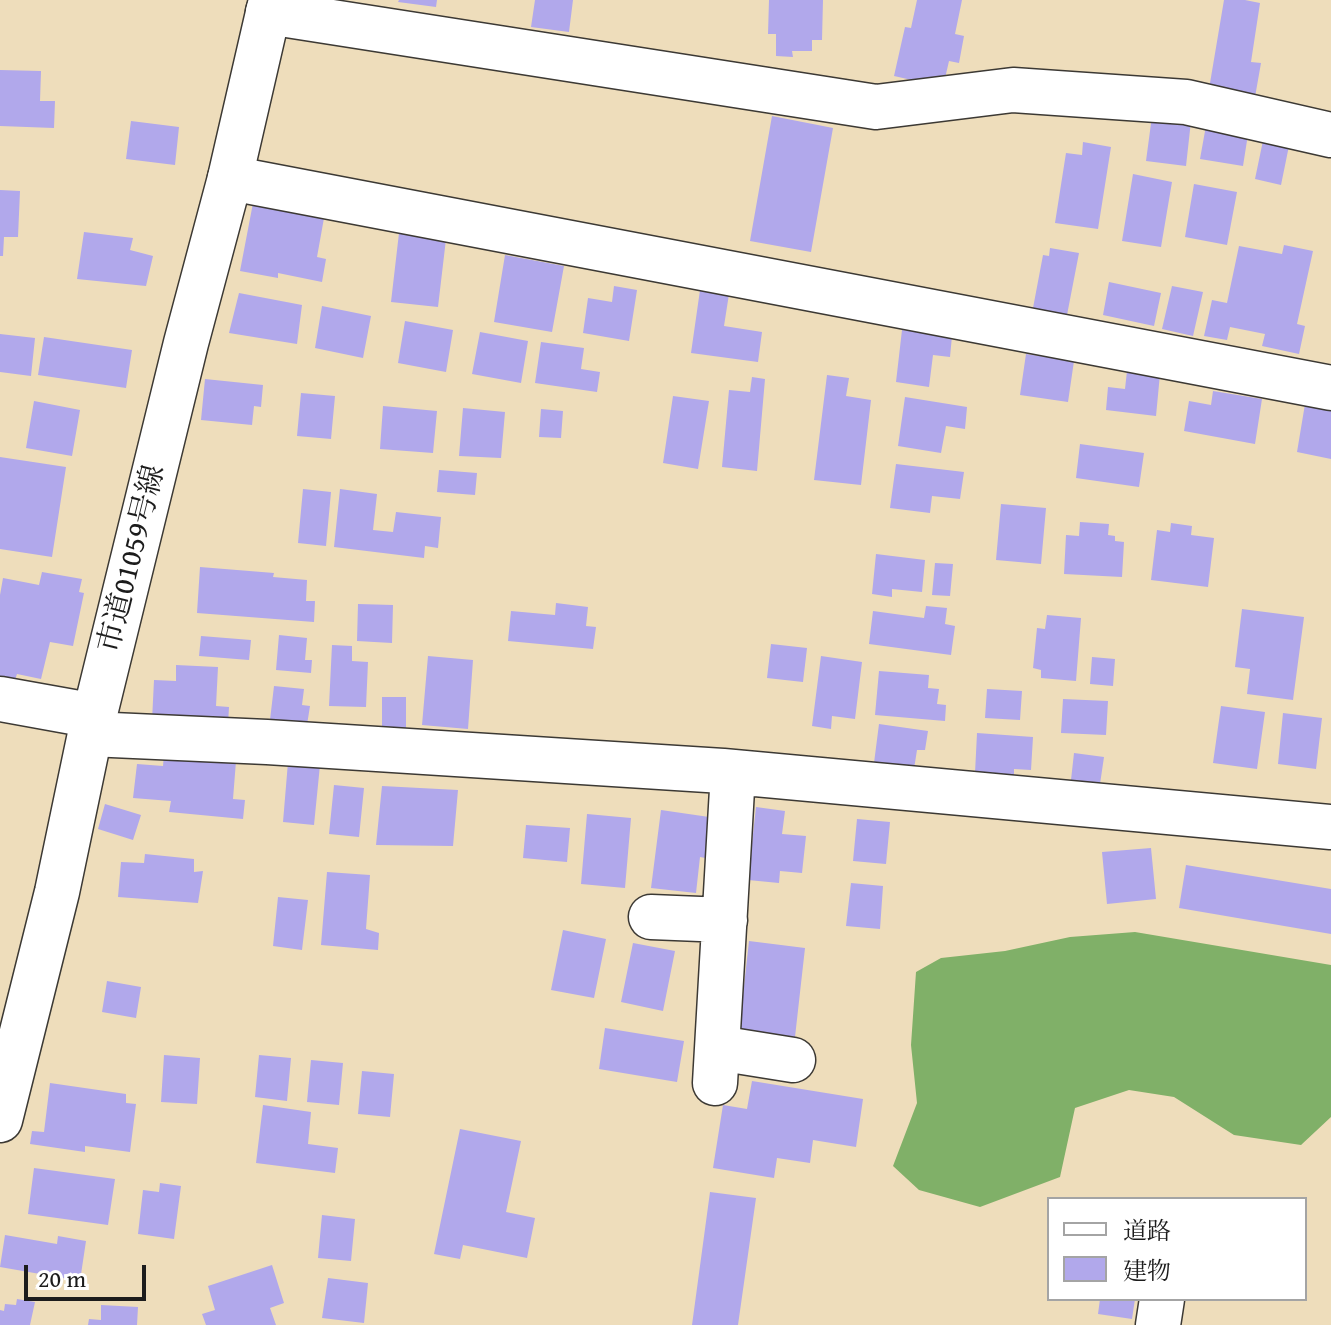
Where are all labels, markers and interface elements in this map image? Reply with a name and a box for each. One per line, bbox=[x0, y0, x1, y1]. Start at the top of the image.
street label: 市道01059号線 bbox=[92, 461, 174, 657]
legend bbox=[1047, 1197, 1307, 1301]
text: 道路 bbox=[1123, 1213, 1171, 1248]
scale bar bbox=[28, 1249, 150, 1299]
text: 建物 bbox=[1123, 1253, 1171, 1288]
text: 20 m bbox=[38, 1261, 86, 1296]

